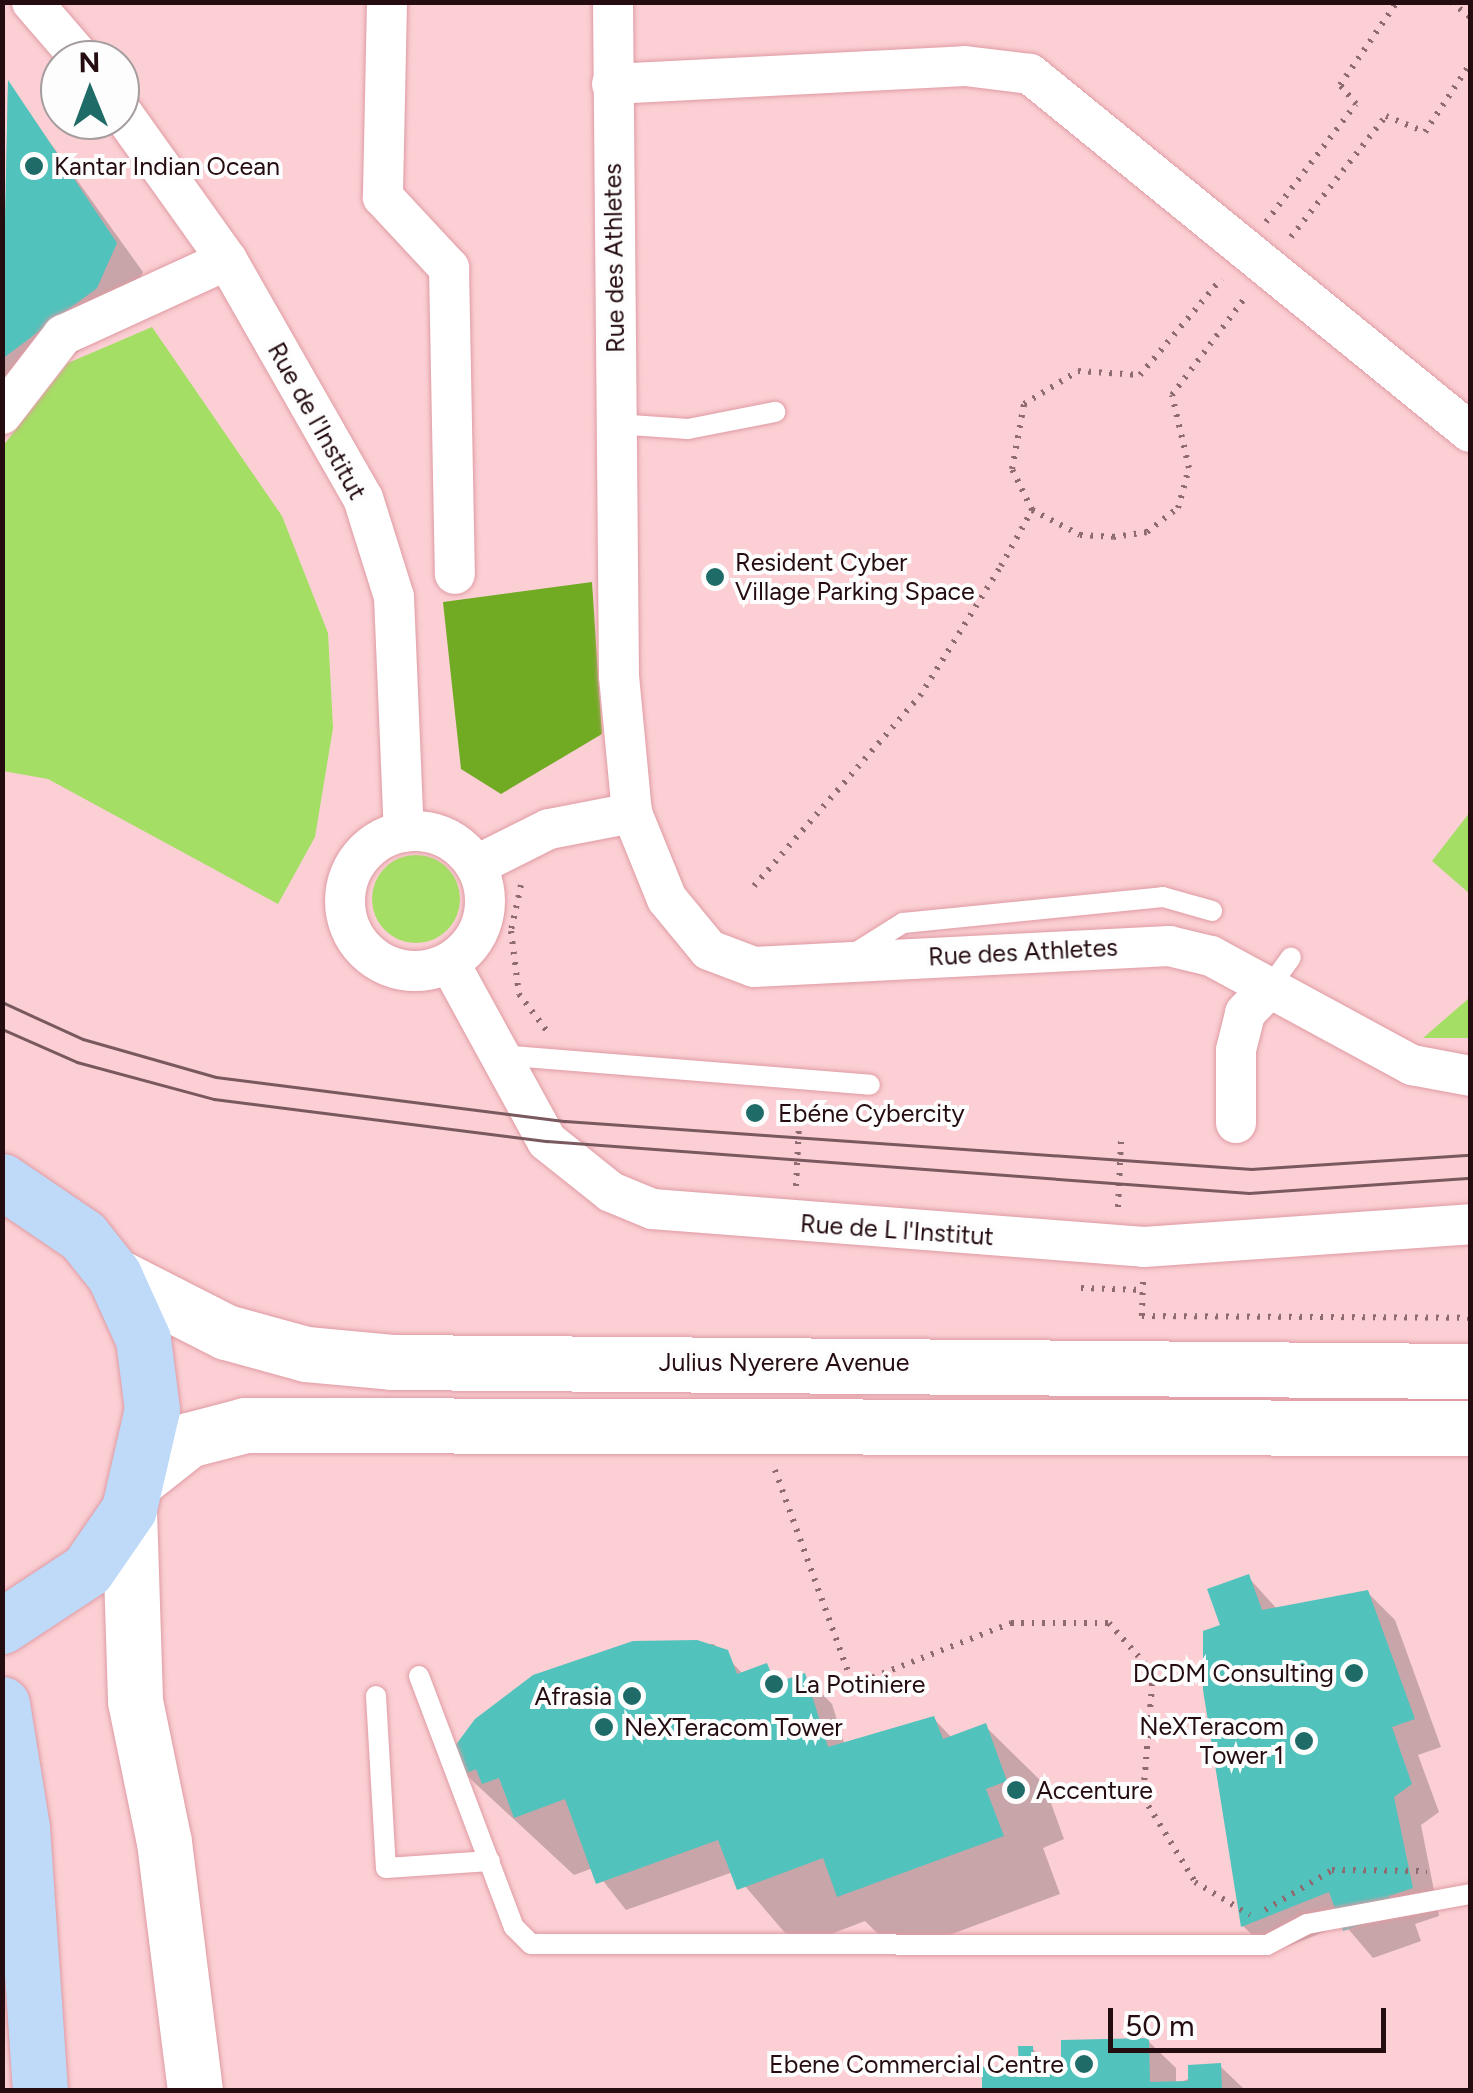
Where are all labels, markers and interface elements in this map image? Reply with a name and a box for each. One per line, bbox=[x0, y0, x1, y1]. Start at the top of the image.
north arrow bbox=[40, 40, 140, 140]
text: N bbox=[78, 45, 101, 79]
place label: Kantar Indian Ocean bbox=[54, 151, 280, 181]
marker: Kantar Indian Ocean bbox=[23, 155, 45, 177]
street label: Rue des Athletes bbox=[597, 163, 631, 353]
street label: Rue de l'Institut bbox=[261, 337, 373, 505]
place label: Resident Cyber Village Parking Space bbox=[735, 548, 975, 607]
marker: Resident Cyber Village Parking Space bbox=[704, 566, 726, 588]
street label: Rue des Athletes bbox=[927, 932, 1119, 972]
place label: Ebéne Cybercity bbox=[778, 1098, 965, 1128]
marker: Ebéne Cybercity bbox=[742, 1100, 768, 1126]
street label: Rue de L l'Institut bbox=[799, 1208, 995, 1252]
street label: Julius Nyerere Avenue bbox=[659, 1347, 909, 1377]
place label: DCDM Consulting bbox=[1133, 1658, 1334, 1688]
marker: DCDM Consulting bbox=[1343, 1662, 1365, 1684]
place label: La Potiniere bbox=[794, 1669, 925, 1699]
marker: La Potiniere bbox=[763, 1673, 785, 1695]
place label: Afrasia bbox=[534, 1681, 612, 1711]
marker: Afrasia bbox=[621, 1685, 643, 1707]
place label: NeXTeracom Tower bbox=[624, 1712, 843, 1742]
place label: NeXTeracom Tower 1 bbox=[1139, 1712, 1284, 1771]
marker: NeXTeracom Tower bbox=[593, 1716, 615, 1738]
marker: NeXTeracom Tower 1 bbox=[1293, 1730, 1315, 1752]
place label: Accenture bbox=[1036, 1775, 1153, 1805]
marker: Accenture bbox=[1005, 1779, 1027, 1801]
scale bar bbox=[1113, 1988, 1390, 2050]
text: 50 m bbox=[1125, 2007, 1194, 2044]
place label: Ebene Commercial Centre bbox=[769, 2049, 1064, 2079]
marker: Ebene Commercial Centre bbox=[1073, 2053, 1095, 2075]

